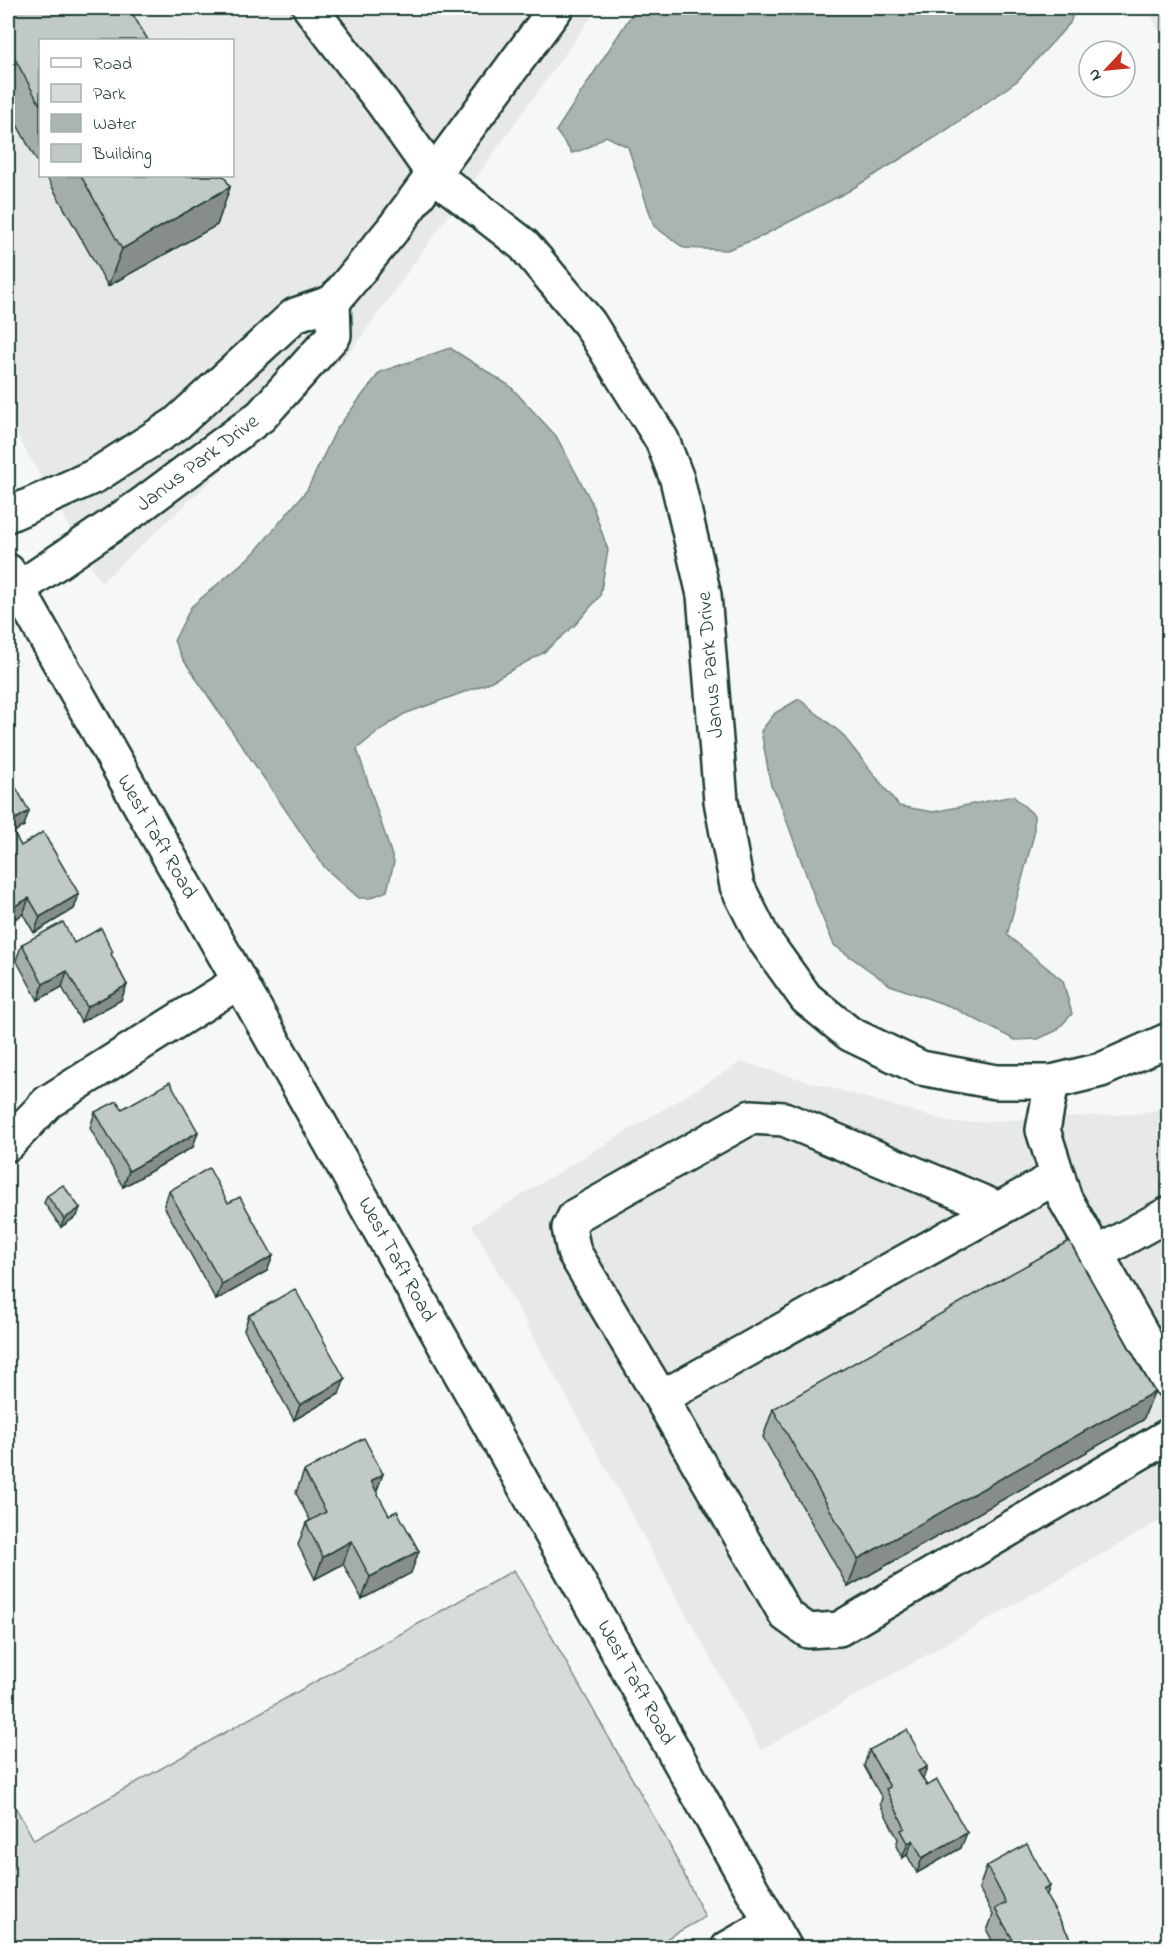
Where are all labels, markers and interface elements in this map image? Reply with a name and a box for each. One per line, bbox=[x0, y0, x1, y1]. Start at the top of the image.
legend bbox=[39, 39, 234, 177]
north arrow bbox=[1077, 39, 1137, 99]
text: Road bbox=[93, 52, 132, 78]
text: N bbox=[1082, 64, 1108, 85]
text: Park bbox=[93, 82, 126, 108]
text: Water bbox=[93, 112, 137, 138]
text: Building bbox=[92, 142, 152, 169]
street label: Janus Park Drive bbox=[131, 407, 266, 520]
street label: Janus Park Drive bbox=[690, 590, 732, 739]
street label: West Taft Road bbox=[109, 769, 204, 905]
street label: West Taft Road bbox=[349, 1192, 443, 1328]
street label: West Taft Road bbox=[588, 1615, 682, 1751]

